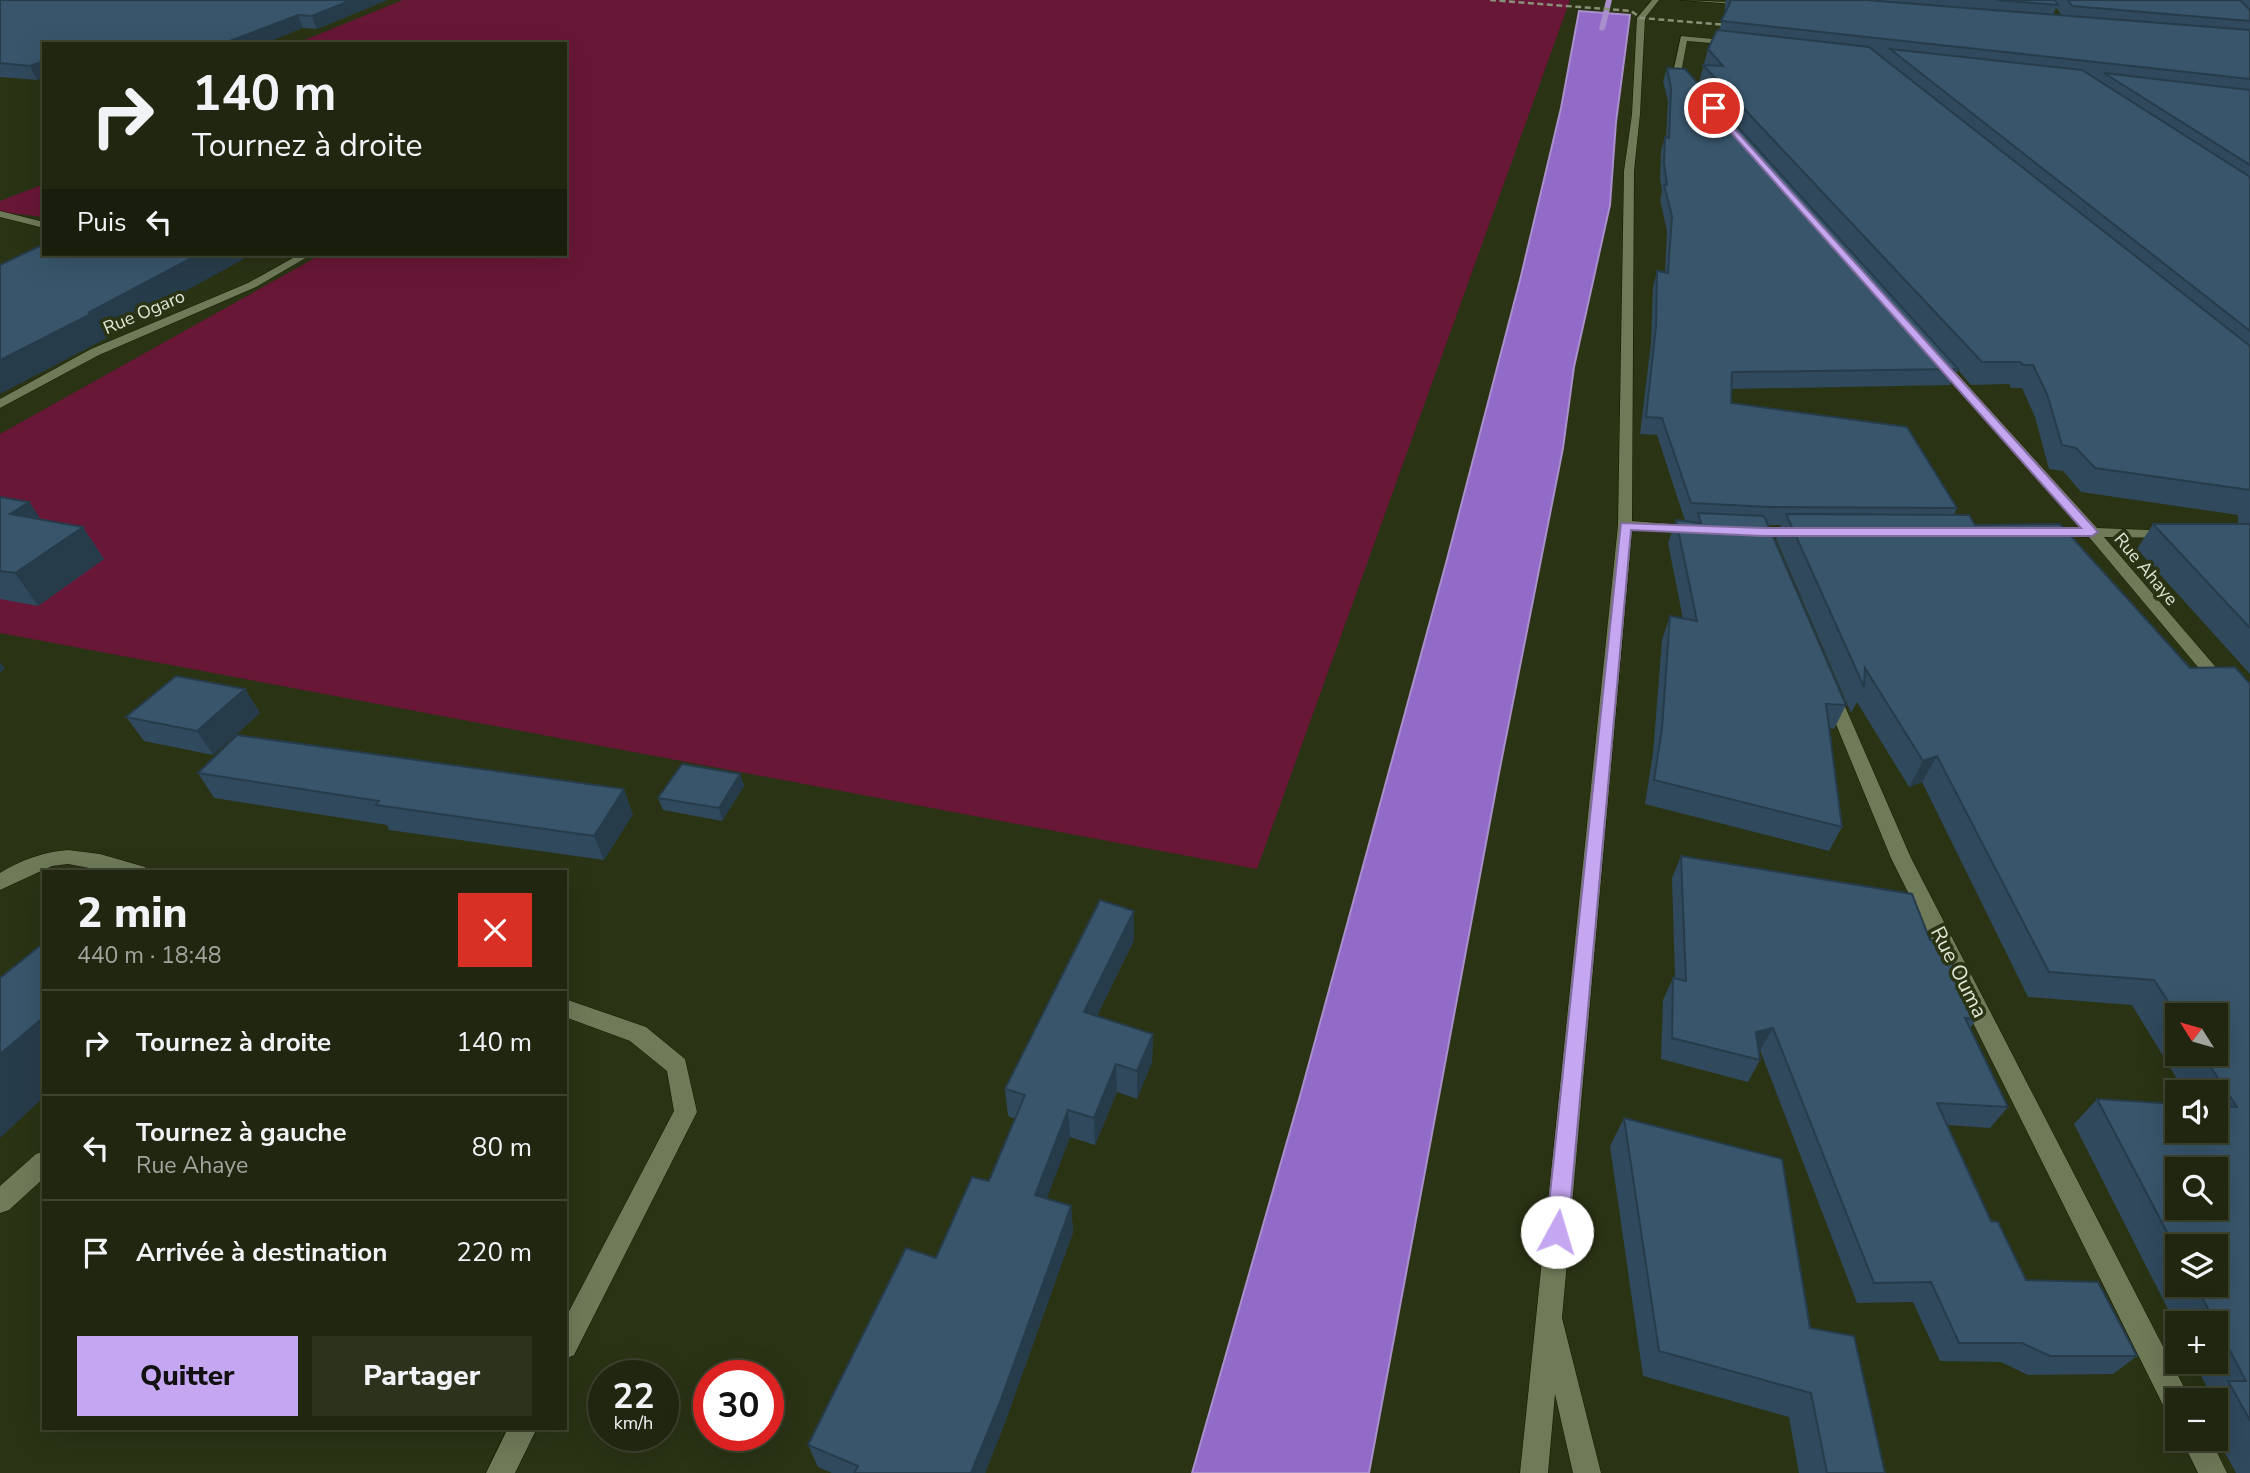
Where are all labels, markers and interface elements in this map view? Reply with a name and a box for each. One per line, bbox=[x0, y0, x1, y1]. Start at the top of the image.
text: 140 m bbox=[192, 60, 336, 127]
icon: right bbox=[77, 70, 168, 161]
pin bbox=[1684, 78, 1744, 138]
icon: arrive bbox=[1695, 89, 1733, 127]
text: Tournez à droite bbox=[192, 124, 423, 167]
icon: left bbox=[140, 203, 178, 241]
text: Puis bbox=[77, 205, 126, 240]
street label: Rue Ogaro bbox=[99, 284, 189, 340]
street label: Rue Ahaye bbox=[2109, 528, 2183, 610]
text: 2 min bbox=[77, 885, 187, 942]
button: close bbox=[458, 893, 532, 967]
street label: Rue Ouma bbox=[1924, 921, 1994, 1023]
text: 440 m · 18:48 bbox=[77, 940, 222, 971]
north arrow bbox=[2165, 1003, 2228, 1066]
map controls bbox=[2165, 1003, 2228, 1451]
icon: right bbox=[77, 1024, 115, 1062]
text: Tournez à droite bbox=[136, 1025, 331, 1060]
text: 140 m bbox=[456, 1025, 532, 1060]
button: sound bbox=[2165, 1080, 2228, 1143]
text: Tournez à gauche bbox=[136, 1115, 347, 1150]
icon: left bbox=[77, 1129, 115, 1167]
text: 80 m bbox=[472, 1130, 532, 1165]
text: Rue Ahaye bbox=[136, 1150, 248, 1181]
button: search bbox=[2165, 1157, 2228, 1220]
position arrow bbox=[1520, 1195, 1594, 1269]
icon: arrive bbox=[77, 1234, 115, 1272]
button: layers bbox=[2165, 1234, 2228, 1297]
text: Arrivée à destination bbox=[136, 1235, 387, 1270]
text: 220 m bbox=[456, 1235, 532, 1270]
button: + bbox=[2165, 1311, 2228, 1374]
button: Quitter bbox=[77, 1336, 298, 1416]
button: Partager bbox=[312, 1336, 532, 1416]
speed limit sign: 30 bbox=[693, 1360, 784, 1451]
text: 22 bbox=[612, 1373, 655, 1420]
button: − bbox=[2165, 1388, 2228, 1451]
text: km/h bbox=[614, 1411, 653, 1435]

